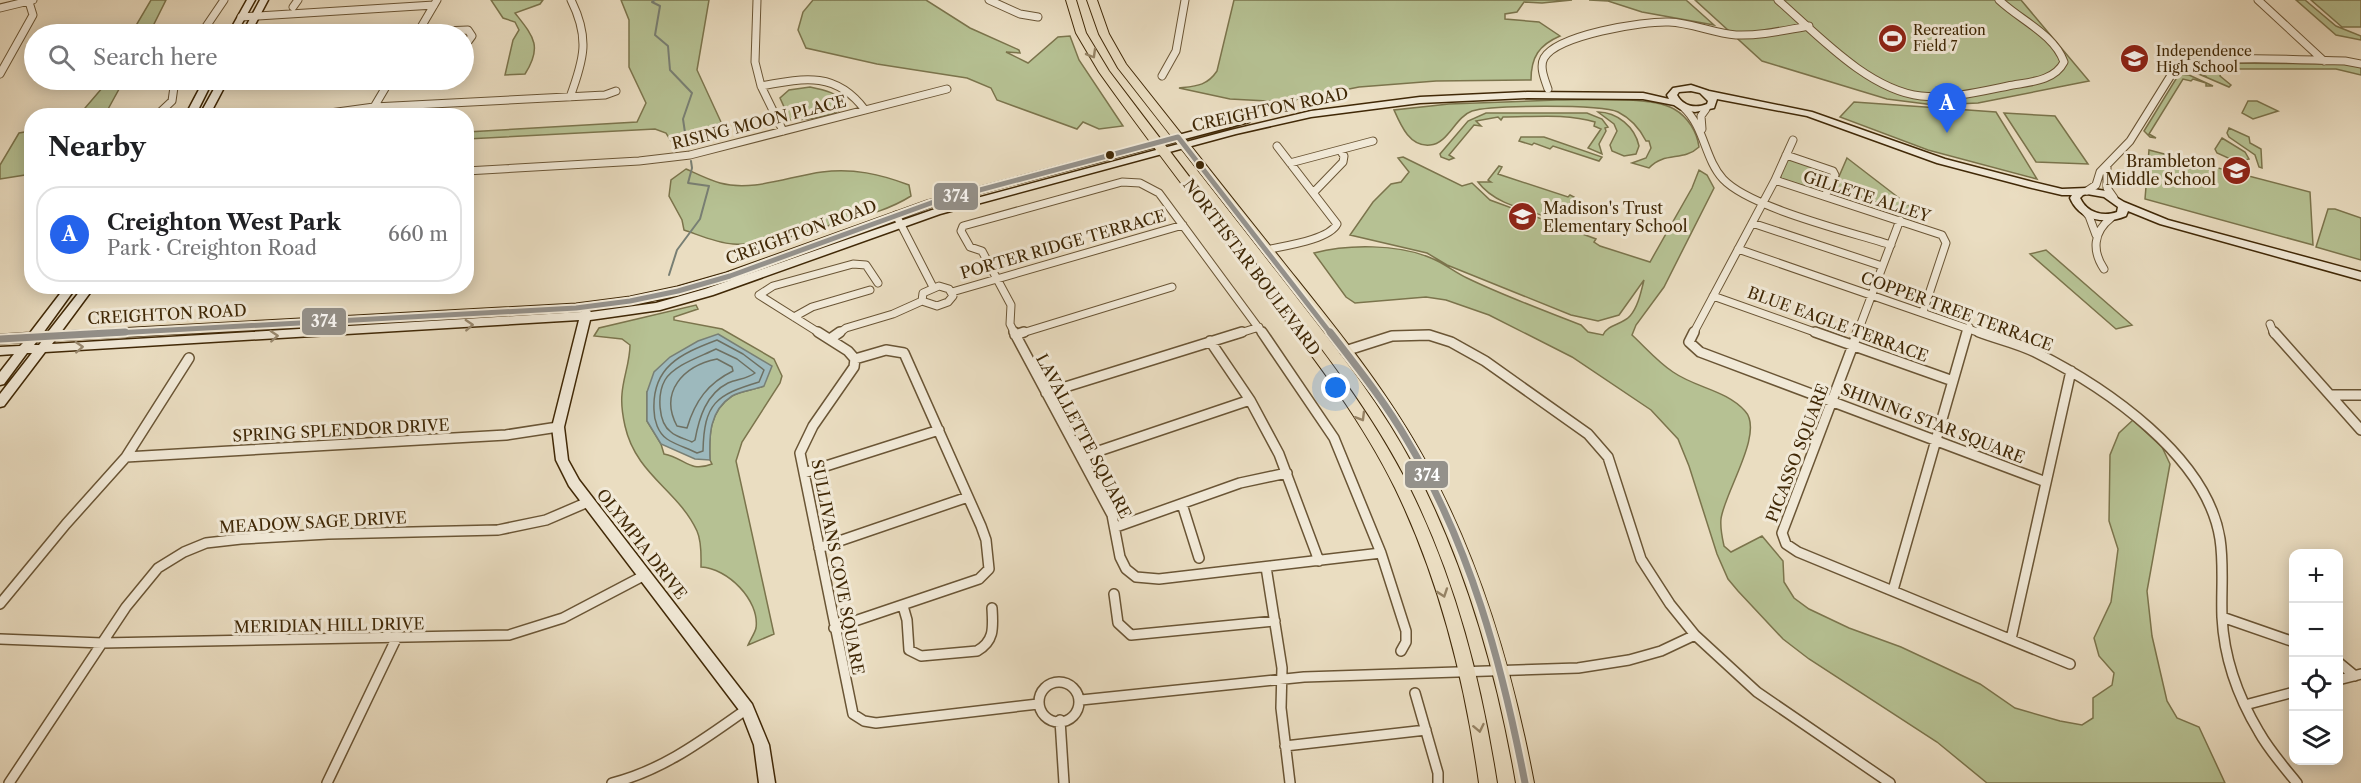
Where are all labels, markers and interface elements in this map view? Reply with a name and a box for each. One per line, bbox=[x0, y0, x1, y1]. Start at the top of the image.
place label: Recreation Field 7 bbox=[1913, 21, 1986, 55]
sports icon: Recreation Field 7 bbox=[1876, 22, 1908, 54]
search box bbox=[24, 24, 474, 90]
icon: search bbox=[45, 41, 78, 74]
place label: Independence High School bbox=[2156, 42, 2252, 76]
school or university icon: Independence High School bbox=[2119, 43, 2151, 75]
text: Search here bbox=[93, 44, 218, 71]
one-way arrow bbox=[1085, 48, 1097, 58]
street label: CREIGHTON ROAD bbox=[1190, 83, 1350, 135]
pin: A bbox=[1928, 84, 1966, 133]
street label: RISING MOON PLACE bbox=[670, 91, 848, 153]
text: Nearby bbox=[48, 131, 146, 163]
unlabelled marker bbox=[1104, 149, 1116, 161]
place label: Brambleton Middle School bbox=[2105, 151, 2216, 189]
school or university icon: Brambleton Middle School bbox=[2221, 154, 2253, 186]
unlabelled marker bbox=[1194, 159, 1206, 171]
street label: GILLETE ALLEY bbox=[1801, 166, 1934, 226]
street label: NORTHSTAR BOULEVARD bbox=[1179, 175, 1325, 359]
line badge: 374 bbox=[933, 182, 979, 211]
text: 374 bbox=[943, 186, 969, 206]
street label: CREIGHTON ROAD bbox=[723, 195, 879, 269]
place label: Madison's Trust Elementary School bbox=[1543, 198, 1688, 236]
school or university icon: Madison's Trust Elementary School bbox=[1506, 201, 1538, 233]
street label: PORTER RIDGE TERRACE bbox=[958, 205, 1168, 283]
text: Creighton West Park bbox=[107, 209, 341, 236]
text: A bbox=[62, 222, 77, 246]
text: 660 m bbox=[388, 222, 448, 246]
text: Park · Creighton Road bbox=[107, 236, 317, 260]
street label: COPPER TREE TERRACE bbox=[1858, 267, 2056, 355]
street label: BLUE EAGLE TERRACE bbox=[1745, 282, 1931, 366]
street label: CREIGHTON ROAD bbox=[87, 300, 247, 328]
line badge: 374 bbox=[301, 307, 347, 336]
text: 374 bbox=[311, 311, 337, 331]
one-way arrow bbox=[464, 318, 473, 331]
one-way arrow bbox=[270, 329, 279, 342]
one-way arrow bbox=[75, 340, 84, 353]
street label: LAVALLETTE SQUARE bbox=[1032, 350, 1136, 522]
your location bbox=[1321, 373, 1350, 402]
street label: SHINING STAR SQUARE bbox=[1838, 379, 2028, 467]
street label: PICASSO SQUARE bbox=[1761, 381, 1833, 525]
one-way arrow bbox=[1354, 411, 1365, 421]
street label: SPRING SPLENDOR DRIVE bbox=[232, 414, 450, 446]
street label: SULLIVANS COVE SQUARE bbox=[807, 457, 869, 677]
line badge: 374 bbox=[1404, 460, 1449, 489]
text: 374 bbox=[1414, 465, 1440, 485]
street label: OLYMPIA DRIVE bbox=[593, 485, 691, 603]
street label: MEADOW SAGE DRIVE bbox=[219, 507, 407, 537]
map controls bbox=[2289, 549, 2343, 765]
button: + bbox=[2289, 549, 2343, 603]
one-way arrow bbox=[1436, 587, 1449, 598]
button: − bbox=[2289, 603, 2343, 657]
street label: MERIDIAN HILL DRIVE bbox=[233, 613, 425, 637]
button: locate bbox=[2289, 657, 2343, 711]
button: layers bbox=[2289, 711, 2343, 765]
one-way arrow bbox=[1472, 723, 1485, 733]

